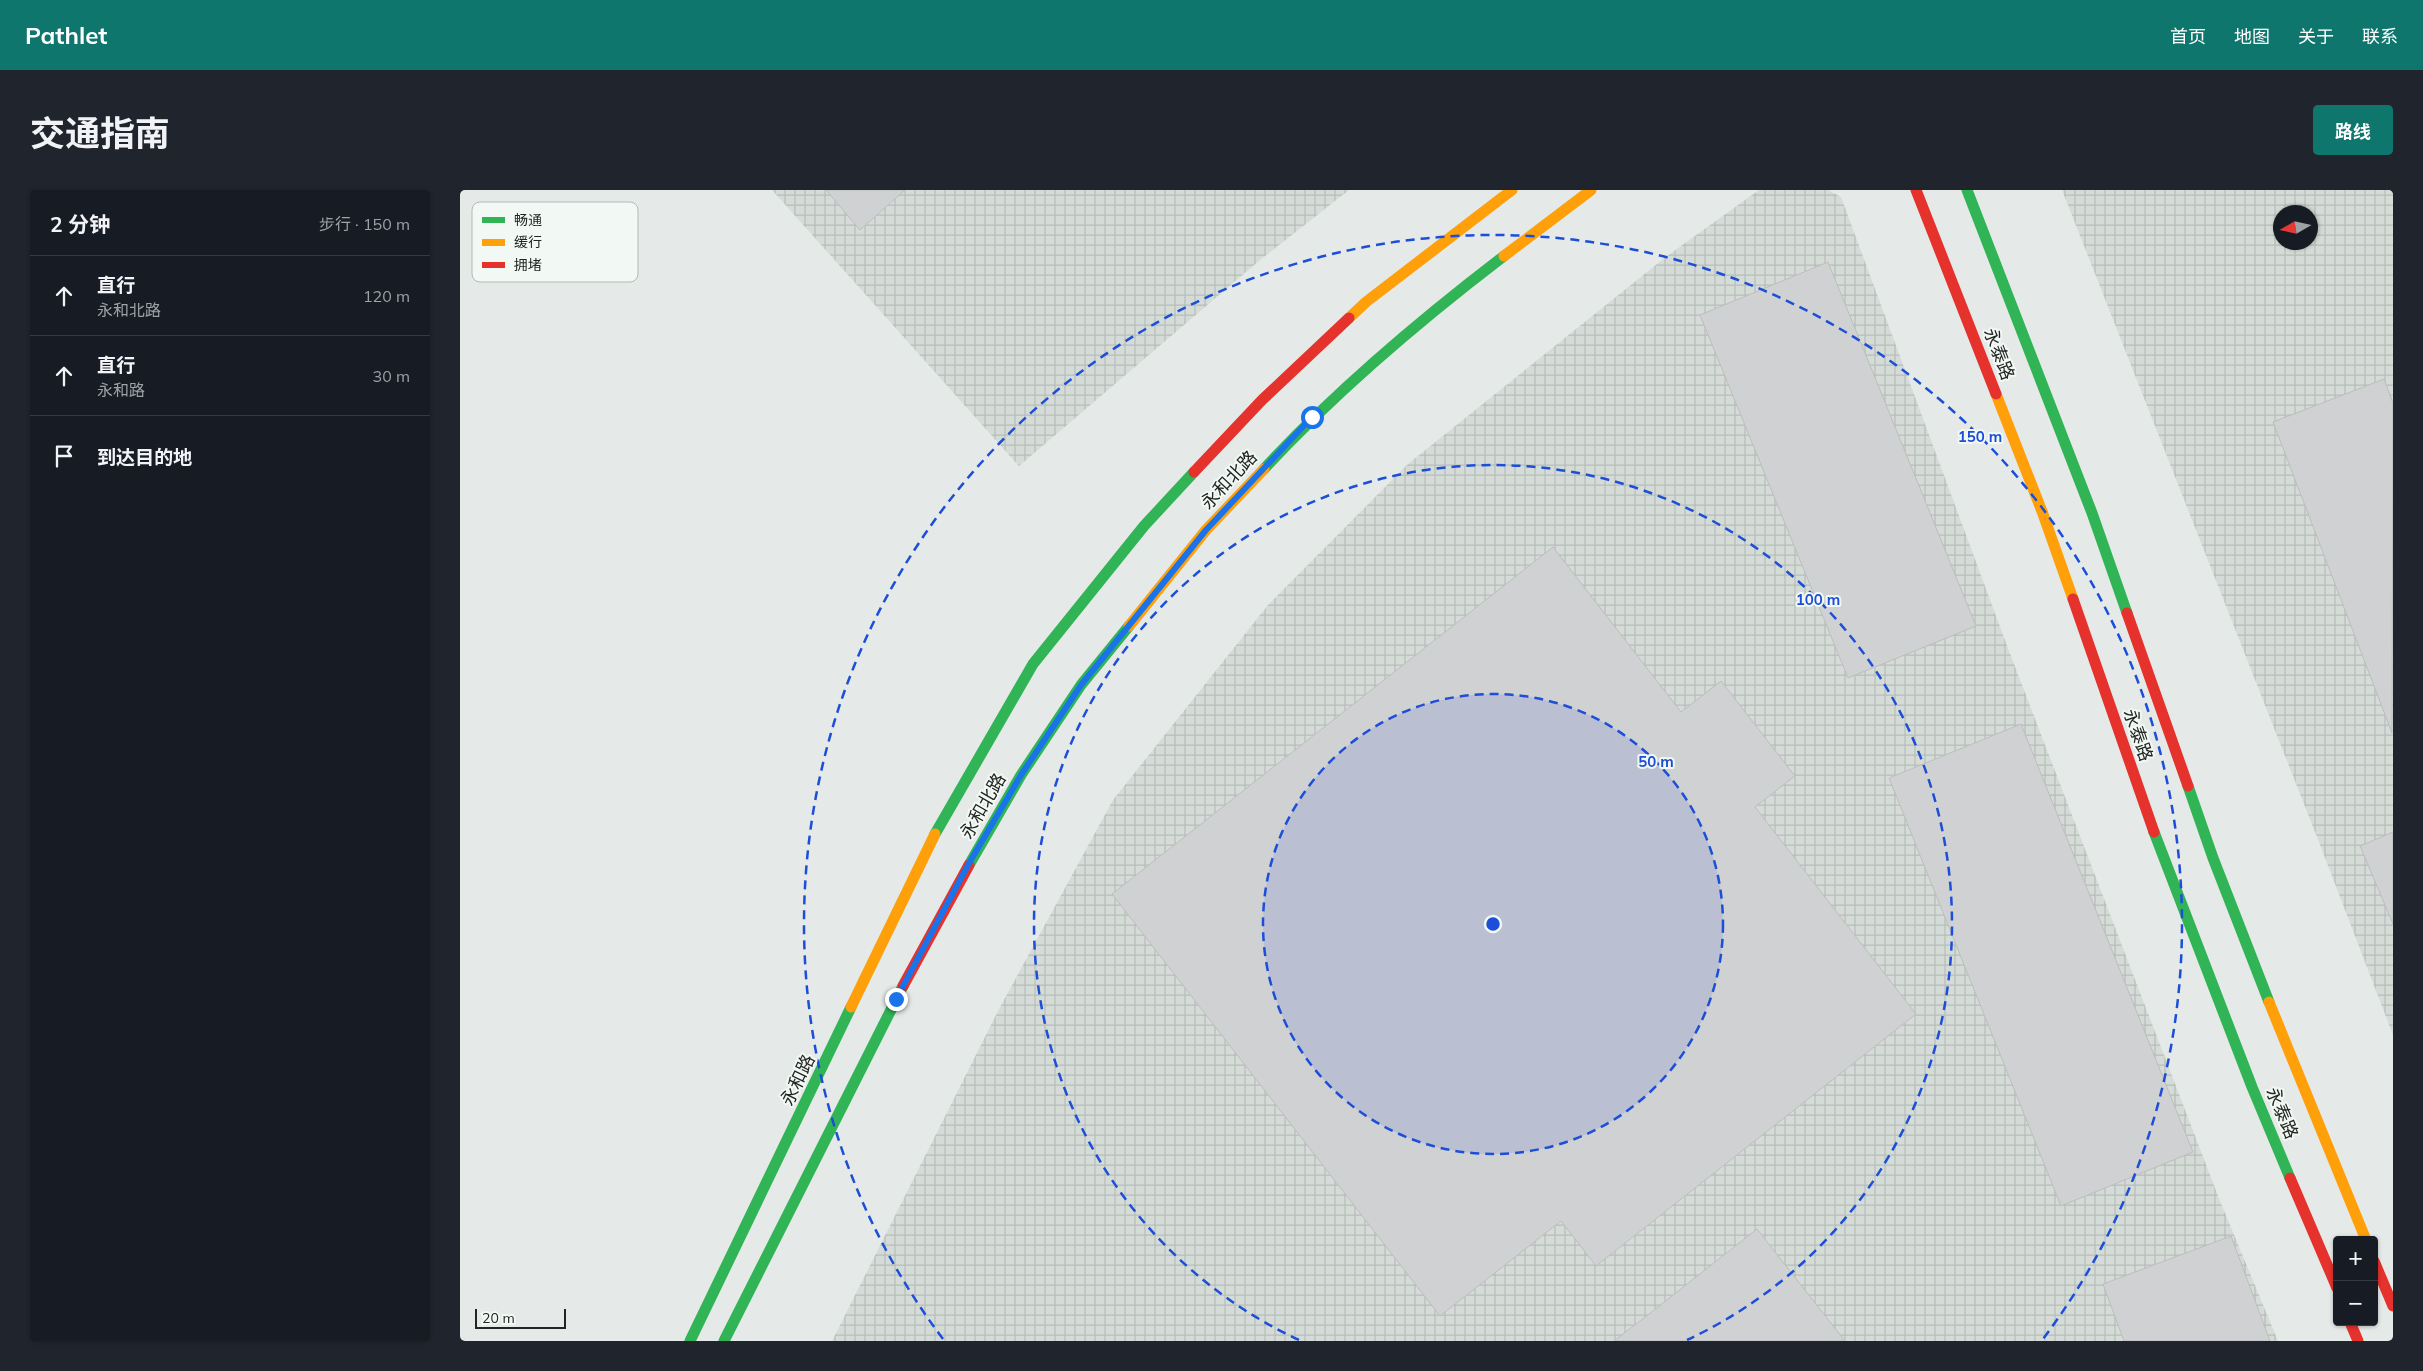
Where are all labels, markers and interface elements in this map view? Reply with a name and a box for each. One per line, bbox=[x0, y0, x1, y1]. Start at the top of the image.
text: Pathlet bbox=[25, 20, 107, 50]
text: 首页 bbox=[2170, 25, 2206, 48]
text: 地图 bbox=[2234, 25, 2270, 48]
text: 关于 bbox=[2298, 25, 2334, 48]
text: 联系 bbox=[2362, 25, 2398, 48]
button: 路线 bbox=[2313, 105, 2393, 155]
text: 交通指南 bbox=[30, 111, 170, 155]
legend bbox=[472, 202, 638, 282]
north arrow bbox=[2273, 205, 2318, 250]
text: 2 分钟 bbox=[50, 211, 110, 237]
text: 畅通 bbox=[514, 211, 542, 229]
text: 步行 · 150 m bbox=[319, 214, 410, 234]
text: 缓行 bbox=[514, 233, 542, 251]
text: 拥堵 bbox=[514, 256, 542, 274]
text: 直行 bbox=[97, 273, 135, 297]
icon: ahead bbox=[50, 282, 78, 310]
text: 120 m bbox=[363, 286, 410, 306]
text: 永和北路 bbox=[97, 300, 161, 320]
street label: 永泰路 bbox=[1979, 324, 2020, 383]
text: 直行 bbox=[97, 353, 135, 377]
icon: ahead bbox=[50, 362, 78, 390]
text: 30 m bbox=[373, 366, 410, 386]
text: 永和路 bbox=[97, 380, 145, 400]
route start bbox=[1301, 406, 1324, 429]
text: 150 m bbox=[1958, 427, 2002, 446]
icon: arrive bbox=[50, 442, 78, 470]
text: 到达目的地 bbox=[97, 445, 192, 469]
street label: 永和北路 bbox=[1196, 445, 1262, 514]
text: 100 m bbox=[1796, 590, 1840, 609]
street label: 永泰路 bbox=[2119, 706, 2158, 764]
text: 50 m bbox=[1638, 752, 1674, 771]
street label: 永和北路 bbox=[955, 769, 1011, 843]
centre of rings bbox=[1484, 915, 1502, 933]
route end bbox=[885, 988, 908, 1011]
street label: 永和路 bbox=[775, 1050, 820, 1109]
street label: 永泰路 bbox=[2261, 1083, 2304, 1142]
map controls bbox=[2333, 1236, 2378, 1326]
button: + bbox=[2333, 1236, 2378, 1281]
button: − bbox=[2333, 1281, 2378, 1326]
scale bar bbox=[475, 1306, 566, 1329]
text: 20 m bbox=[482, 1309, 515, 1327]

